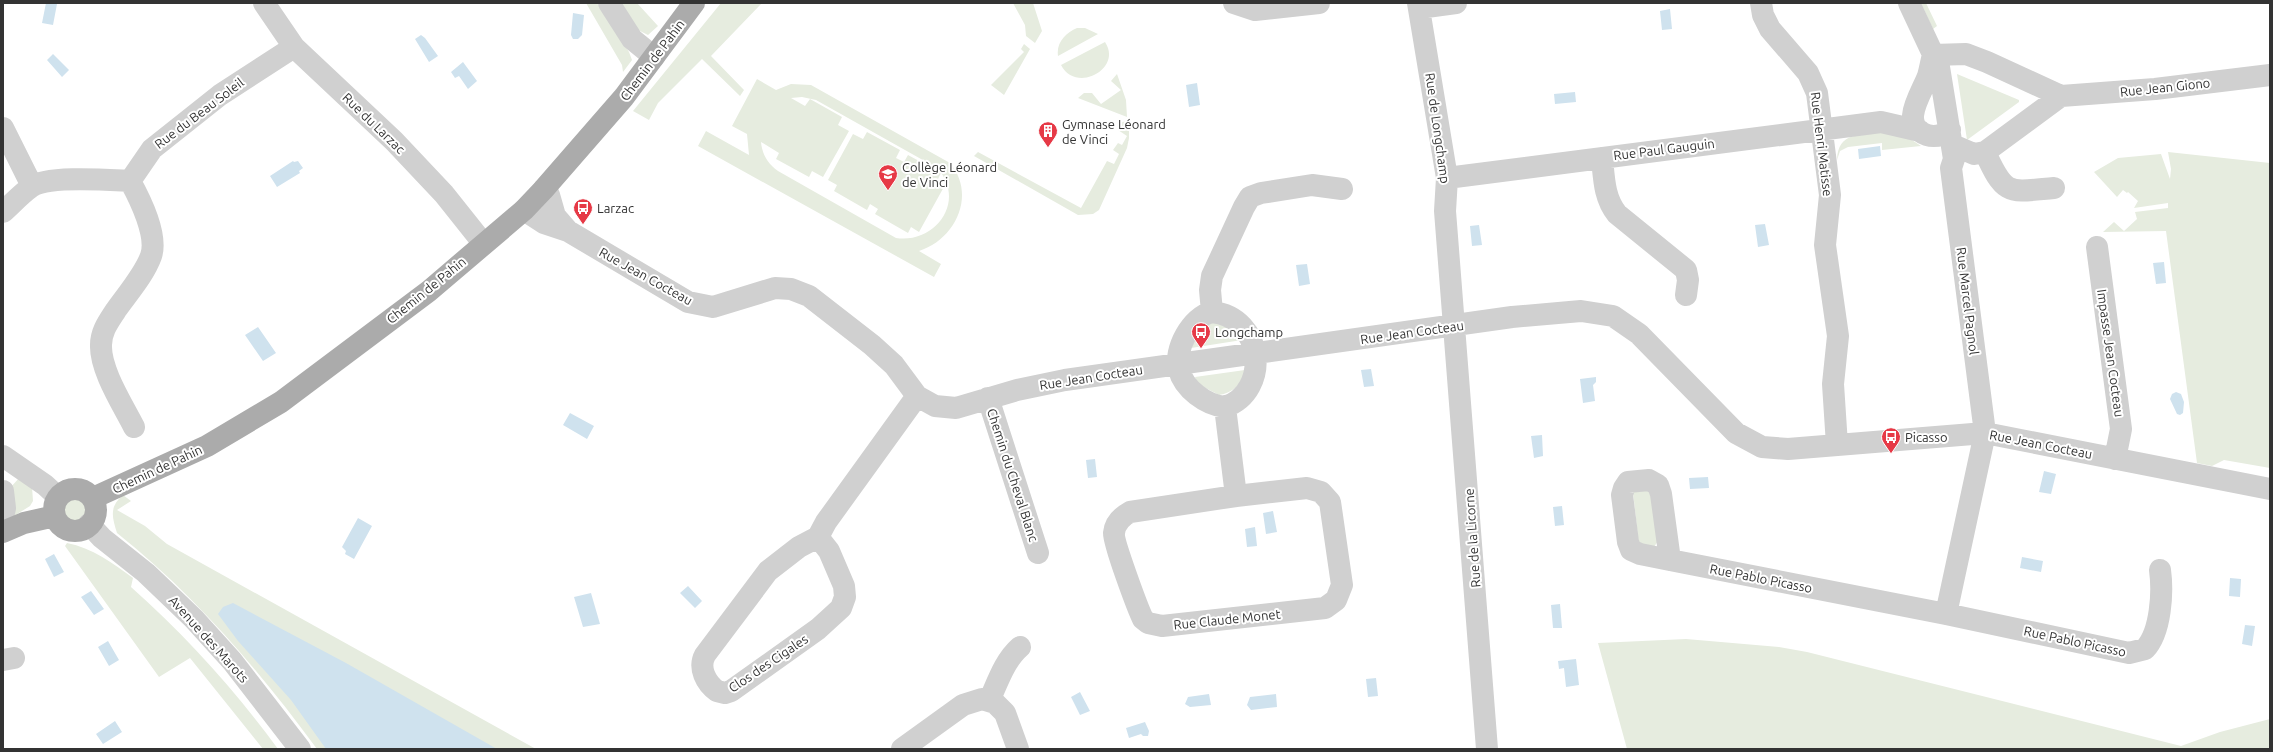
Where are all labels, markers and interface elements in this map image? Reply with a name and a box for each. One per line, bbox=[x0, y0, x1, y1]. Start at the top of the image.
street label: Chemin de Pahin bbox=[617, 17, 687, 103]
street label: Rue de Longchamp bbox=[1423, 72, 1453, 184]
street label: Rue du Beau Soleil bbox=[152, 75, 247, 151]
street label: Rue Jean Giono bbox=[2119, 75, 2211, 99]
street label: Rue du Larzac bbox=[340, 90, 408, 156]
street label: Rue Henri Matisse bbox=[1809, 91, 1835, 197]
place label: Gymnase Léonard de Vinci bbox=[1062, 117, 1166, 146]
building icon: Gymnase Léonard de Vinci bbox=[1037, 120, 1059, 148]
street label: Rue Paul Gauguin bbox=[1613, 136, 1715, 162]
place label: Collège Léonard de Vinci bbox=[902, 160, 997, 189]
school or university icon: Collège Léonard de Vinci bbox=[877, 163, 899, 191]
bus stop icon: Larzac bbox=[572, 197, 594, 225]
place label: Larzac bbox=[597, 201, 634, 215]
street label: Rue Jean Cocteau bbox=[597, 245, 695, 307]
street label: Rue Marcel Pagnol bbox=[1954, 246, 1982, 356]
street label: Chemin de Pahin bbox=[384, 254, 468, 326]
street label: Impasse Jean Cocteau bbox=[2095, 288, 2127, 418]
street label: Rue Jean Cocteau bbox=[1359, 318, 1465, 346]
bus stop icon: Longchamp bbox=[1190, 321, 1212, 349]
place label: Longchamp bbox=[1215, 325, 1283, 339]
street label: Rue Jean Cocteau bbox=[1038, 362, 1144, 392]
street label: Chemin du Cheval Blanc bbox=[985, 407, 1041, 543]
bus stop icon: Picasso bbox=[1880, 426, 1902, 454]
street label: Rue Jean Cocteau bbox=[1988, 427, 2094, 461]
place label: Picasso bbox=[1905, 430, 1948, 444]
street label: Chemin de Pahin bbox=[110, 442, 204, 496]
street label: Rue de la Licorne bbox=[1462, 488, 1482, 588]
street label: Rue Pablo Picasso bbox=[1709, 561, 1813, 595]
street label: Avenue des Marots bbox=[167, 593, 252, 685]
street label: Rue Claude Monet bbox=[1173, 606, 1281, 632]
street label: Rue Pablo Picasso bbox=[2023, 623, 2127, 659]
street label: Clos des Cigales bbox=[726, 631, 811, 695]

